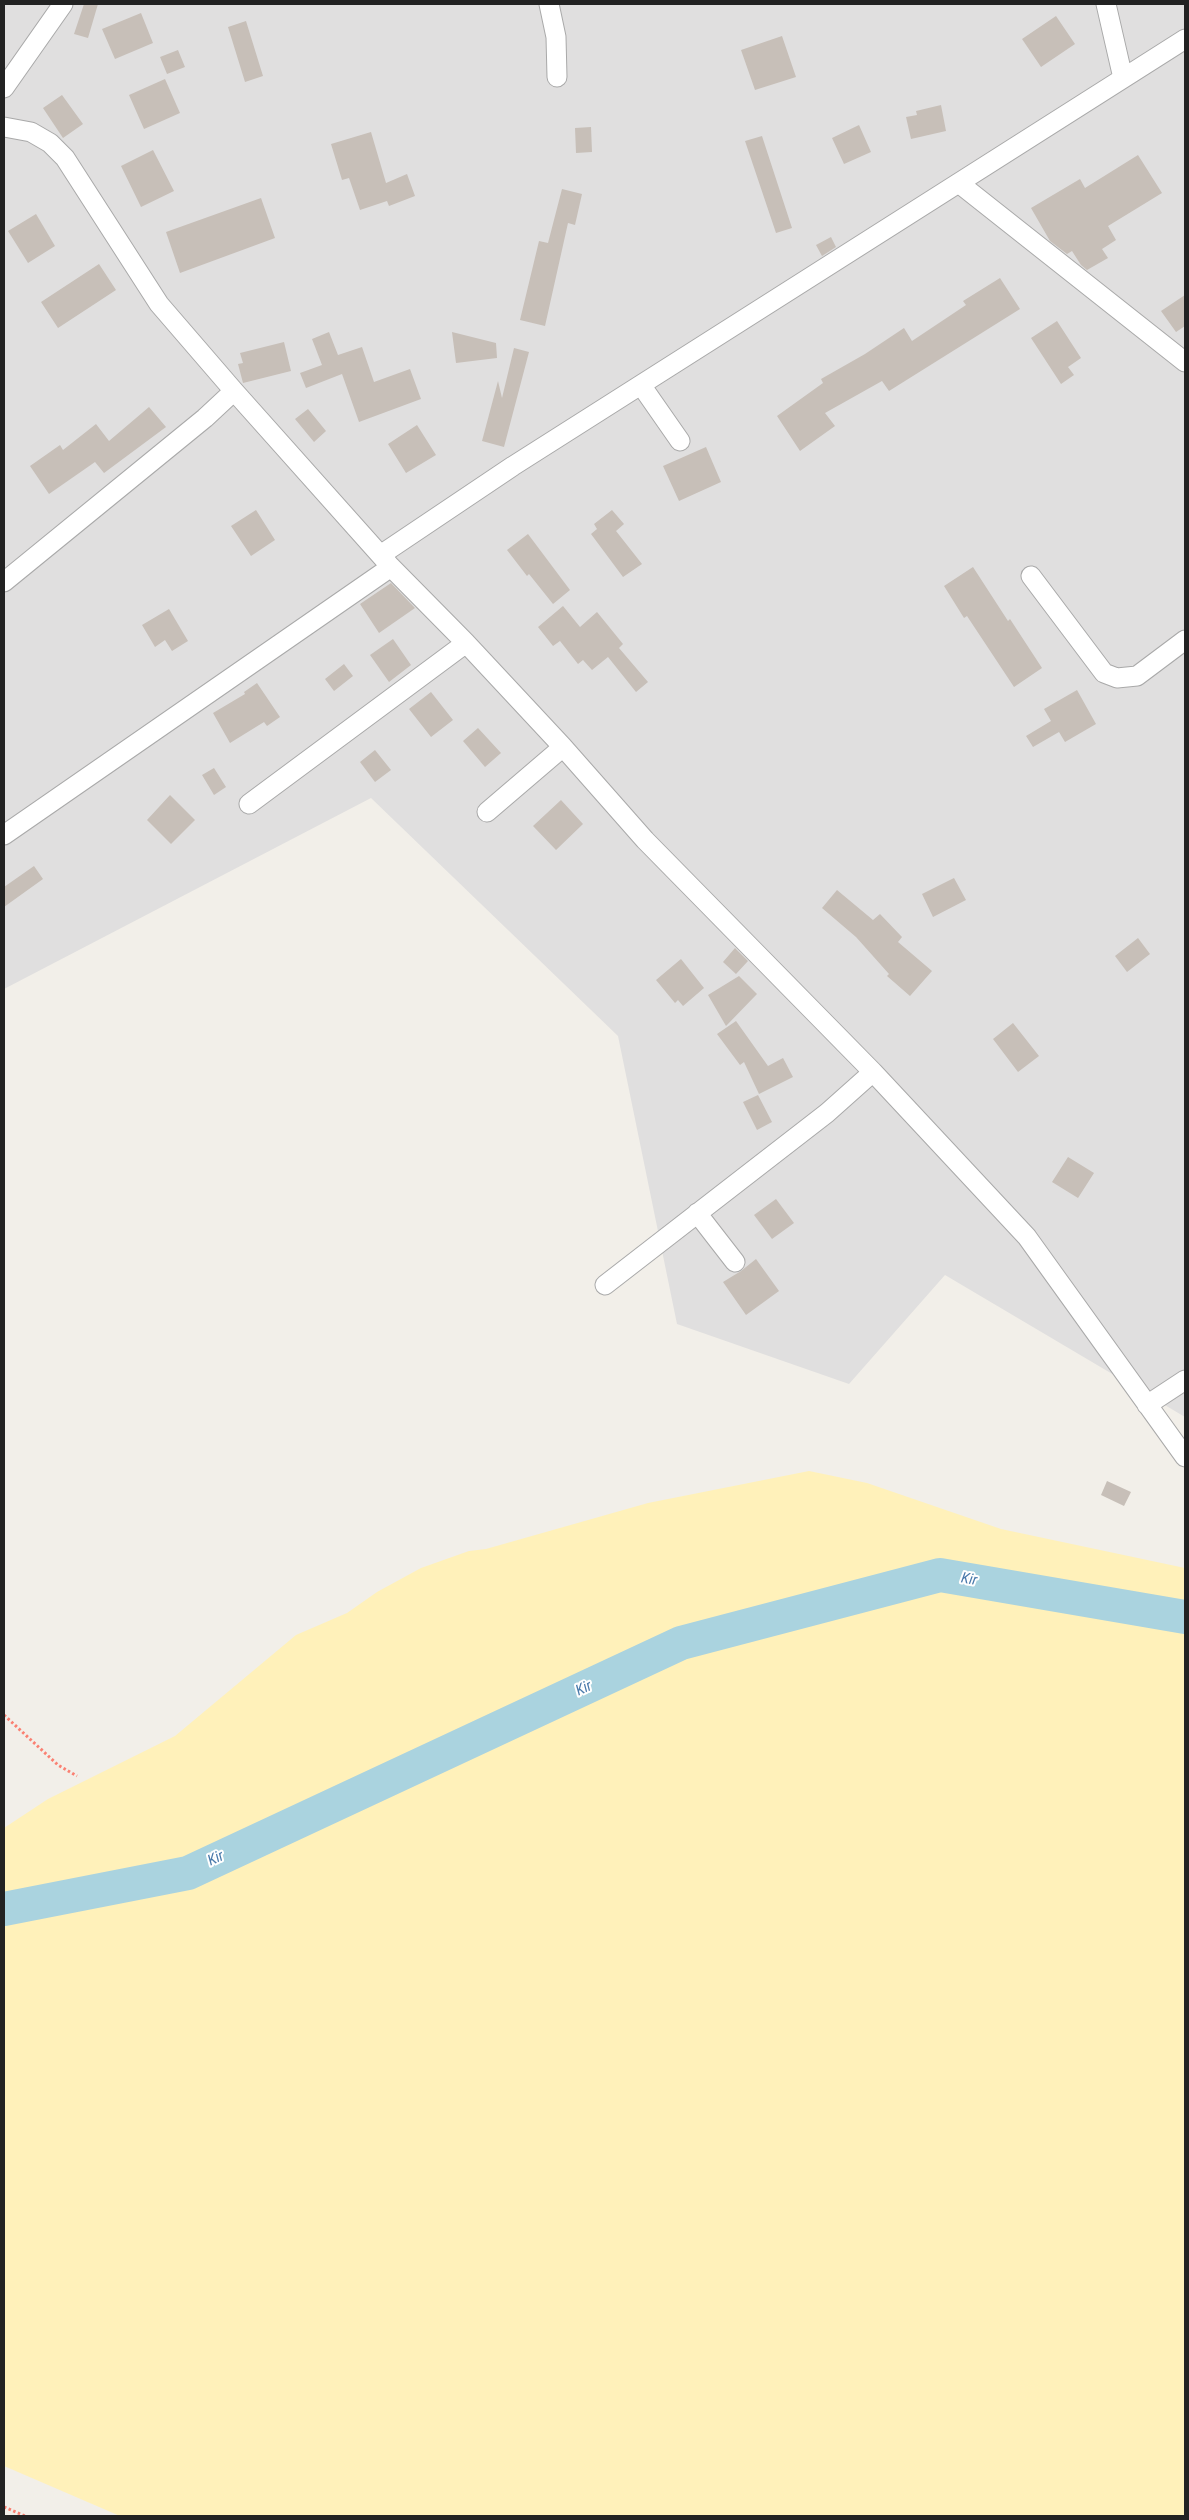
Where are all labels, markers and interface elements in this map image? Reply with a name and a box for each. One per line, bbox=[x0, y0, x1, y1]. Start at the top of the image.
water label: Kir bbox=[960, 1570, 978, 1590]
water label: Kir bbox=[573, 1678, 595, 1700]
water label: Kir bbox=[205, 1848, 227, 1870]

